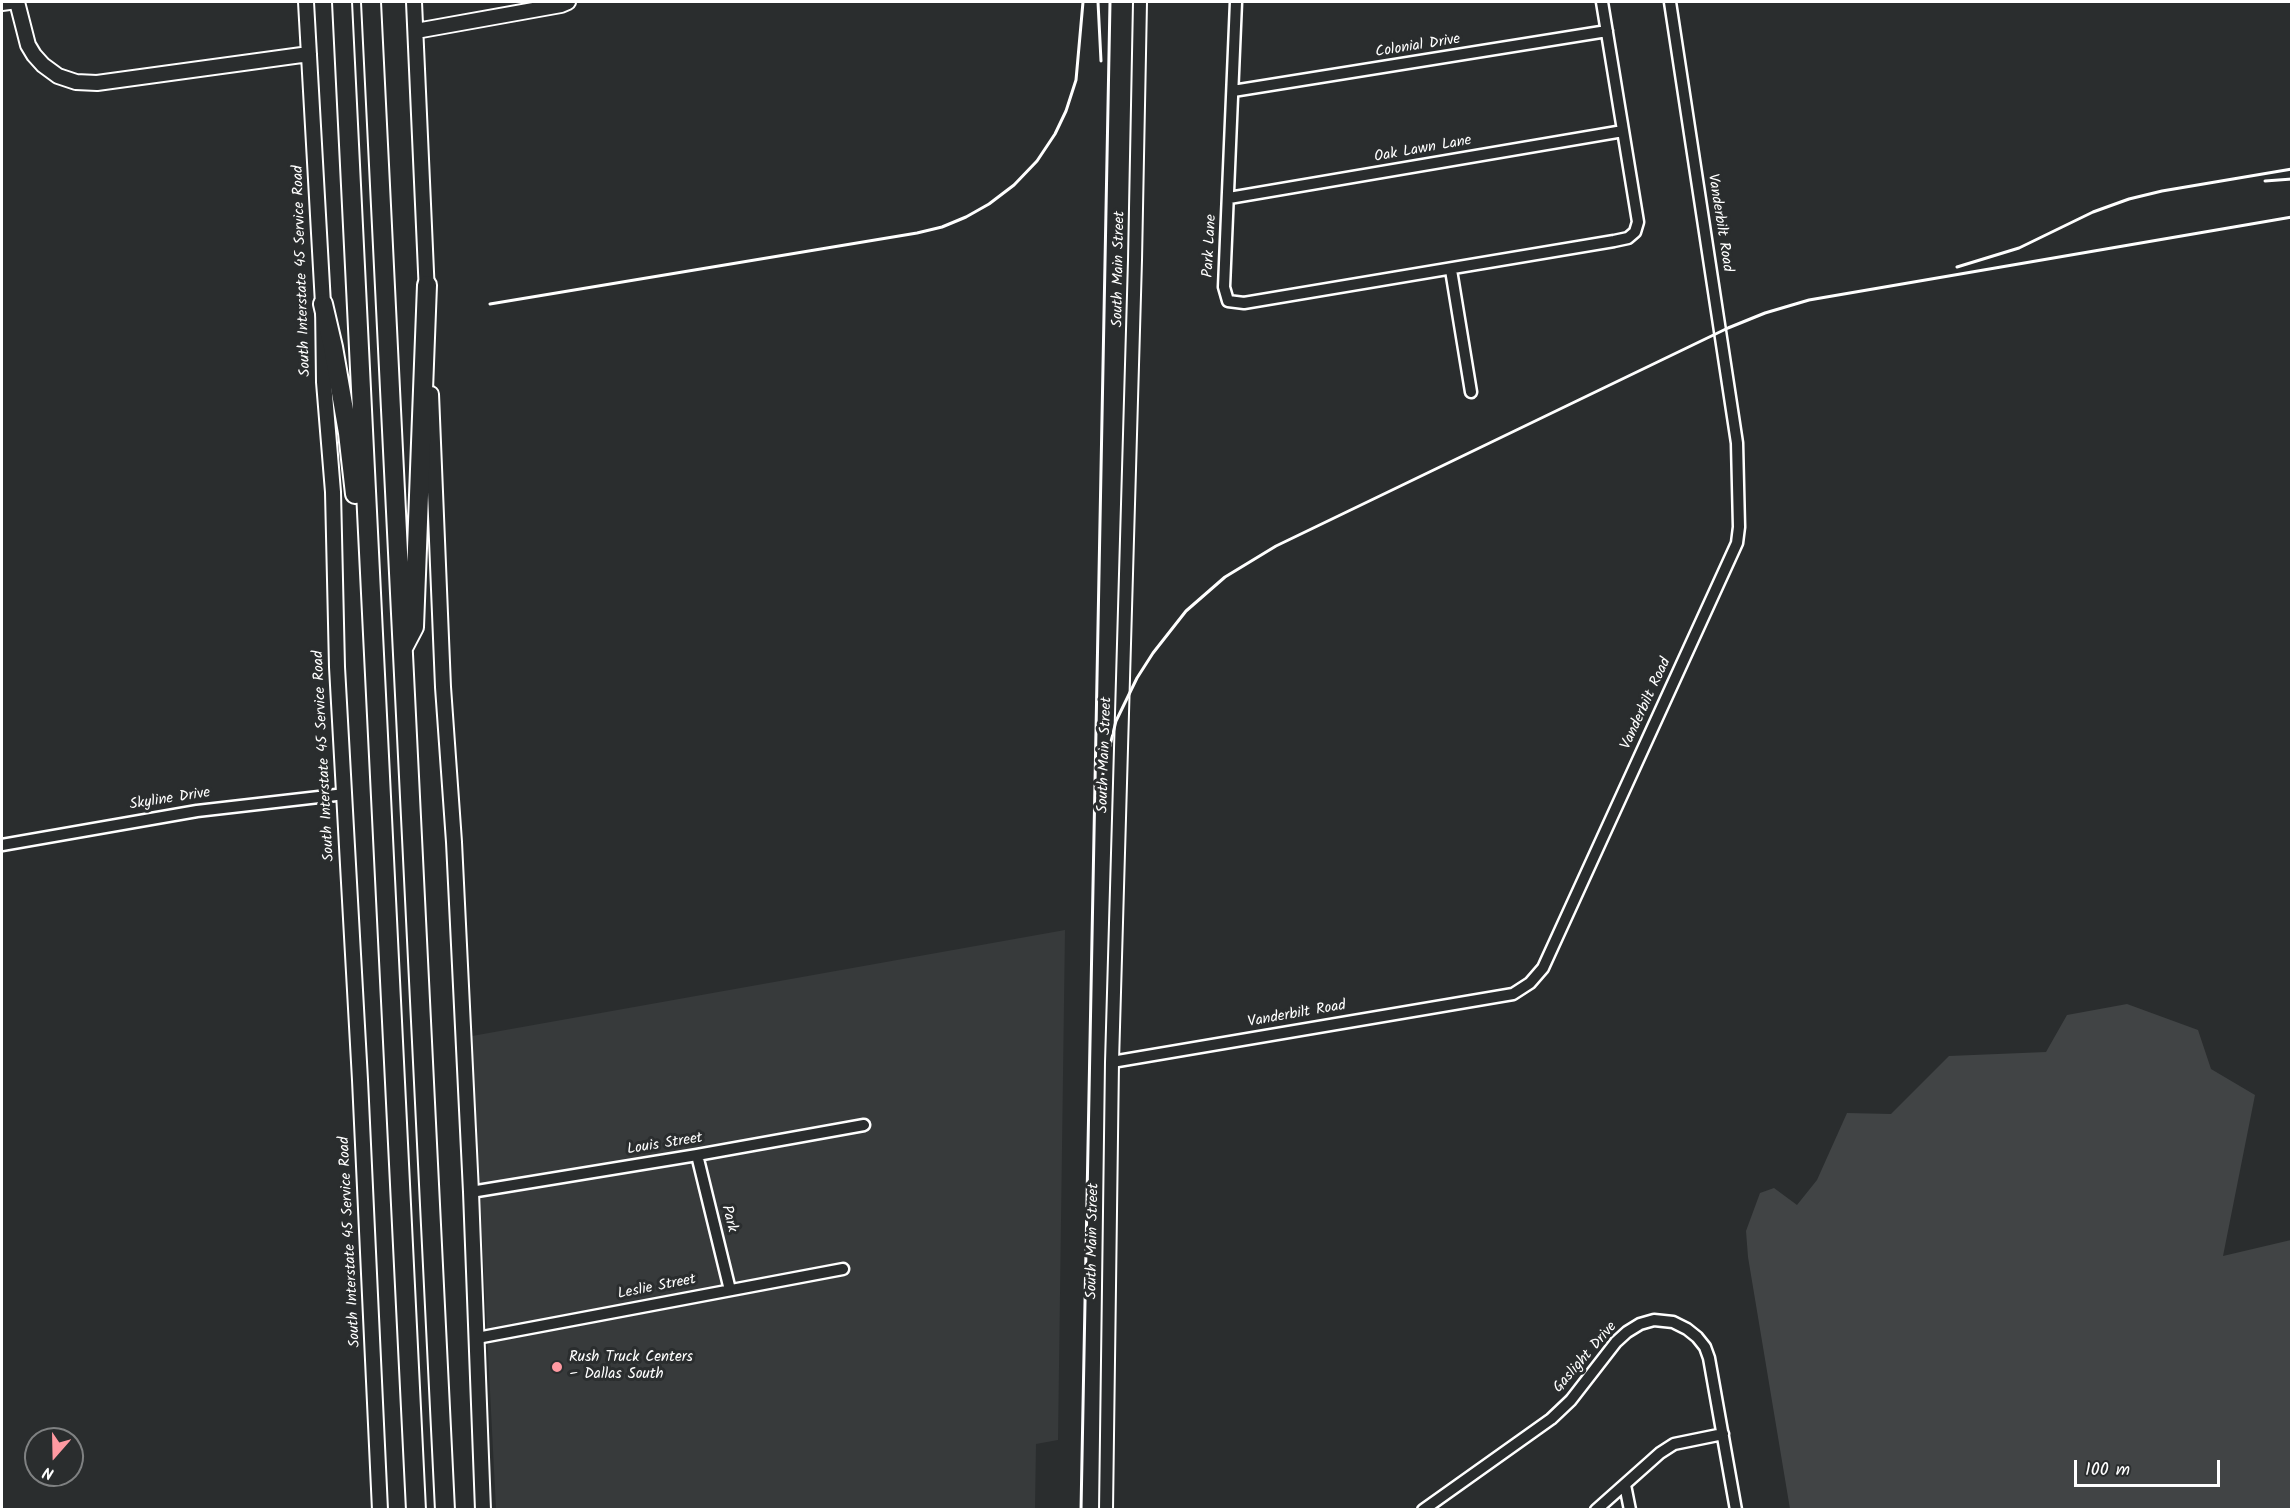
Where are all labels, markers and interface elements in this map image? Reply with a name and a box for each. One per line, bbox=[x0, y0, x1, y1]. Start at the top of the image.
street label: Colonial Drive bbox=[1374, 31, 1462, 63]
street label: Oak Lawn Lane bbox=[1373, 133, 1473, 167]
street label: South Interstate 45 Service Road bbox=[290, 165, 316, 377]
street label: Vanderbilt Road bbox=[1702, 173, 1736, 273]
street label: South Main Street bbox=[1110, 211, 1130, 327]
street label: Park Lane bbox=[1200, 214, 1222, 278]
street label: South Interstate 45 Service Road bbox=[310, 650, 340, 862]
street label: Vanderbilt Road bbox=[1618, 655, 1676, 753]
street label: South Main Street bbox=[1095, 697, 1117, 813]
street label: Skyline Drive bbox=[128, 785, 212, 815]
street label: Vanderbilt Road bbox=[1247, 998, 1347, 1032]
street label: Louis Street bbox=[626, 1130, 704, 1160]
street label: South Interstate 45 Service Road bbox=[336, 1136, 366, 1348]
street label: South Main Street bbox=[1084, 1183, 1104, 1299]
street label: Park bbox=[716, 1204, 740, 1234]
street label: Leslie Street bbox=[616, 1272, 698, 1304]
street label: Gaslight Drive bbox=[1550, 1319, 1622, 1397]
place label: Rush Truck Centers – Dallas South bbox=[569, 1349, 693, 1384]
marker: Rush Truck Centers – Dallas South bbox=[550, 1360, 564, 1374]
north arrow bbox=[24, 1427, 84, 1487]
scale bar bbox=[2077, 1448, 2222, 1486]
text: 100 m bbox=[2085, 1456, 2130, 1485]
text: N bbox=[39, 1459, 57, 1486]

